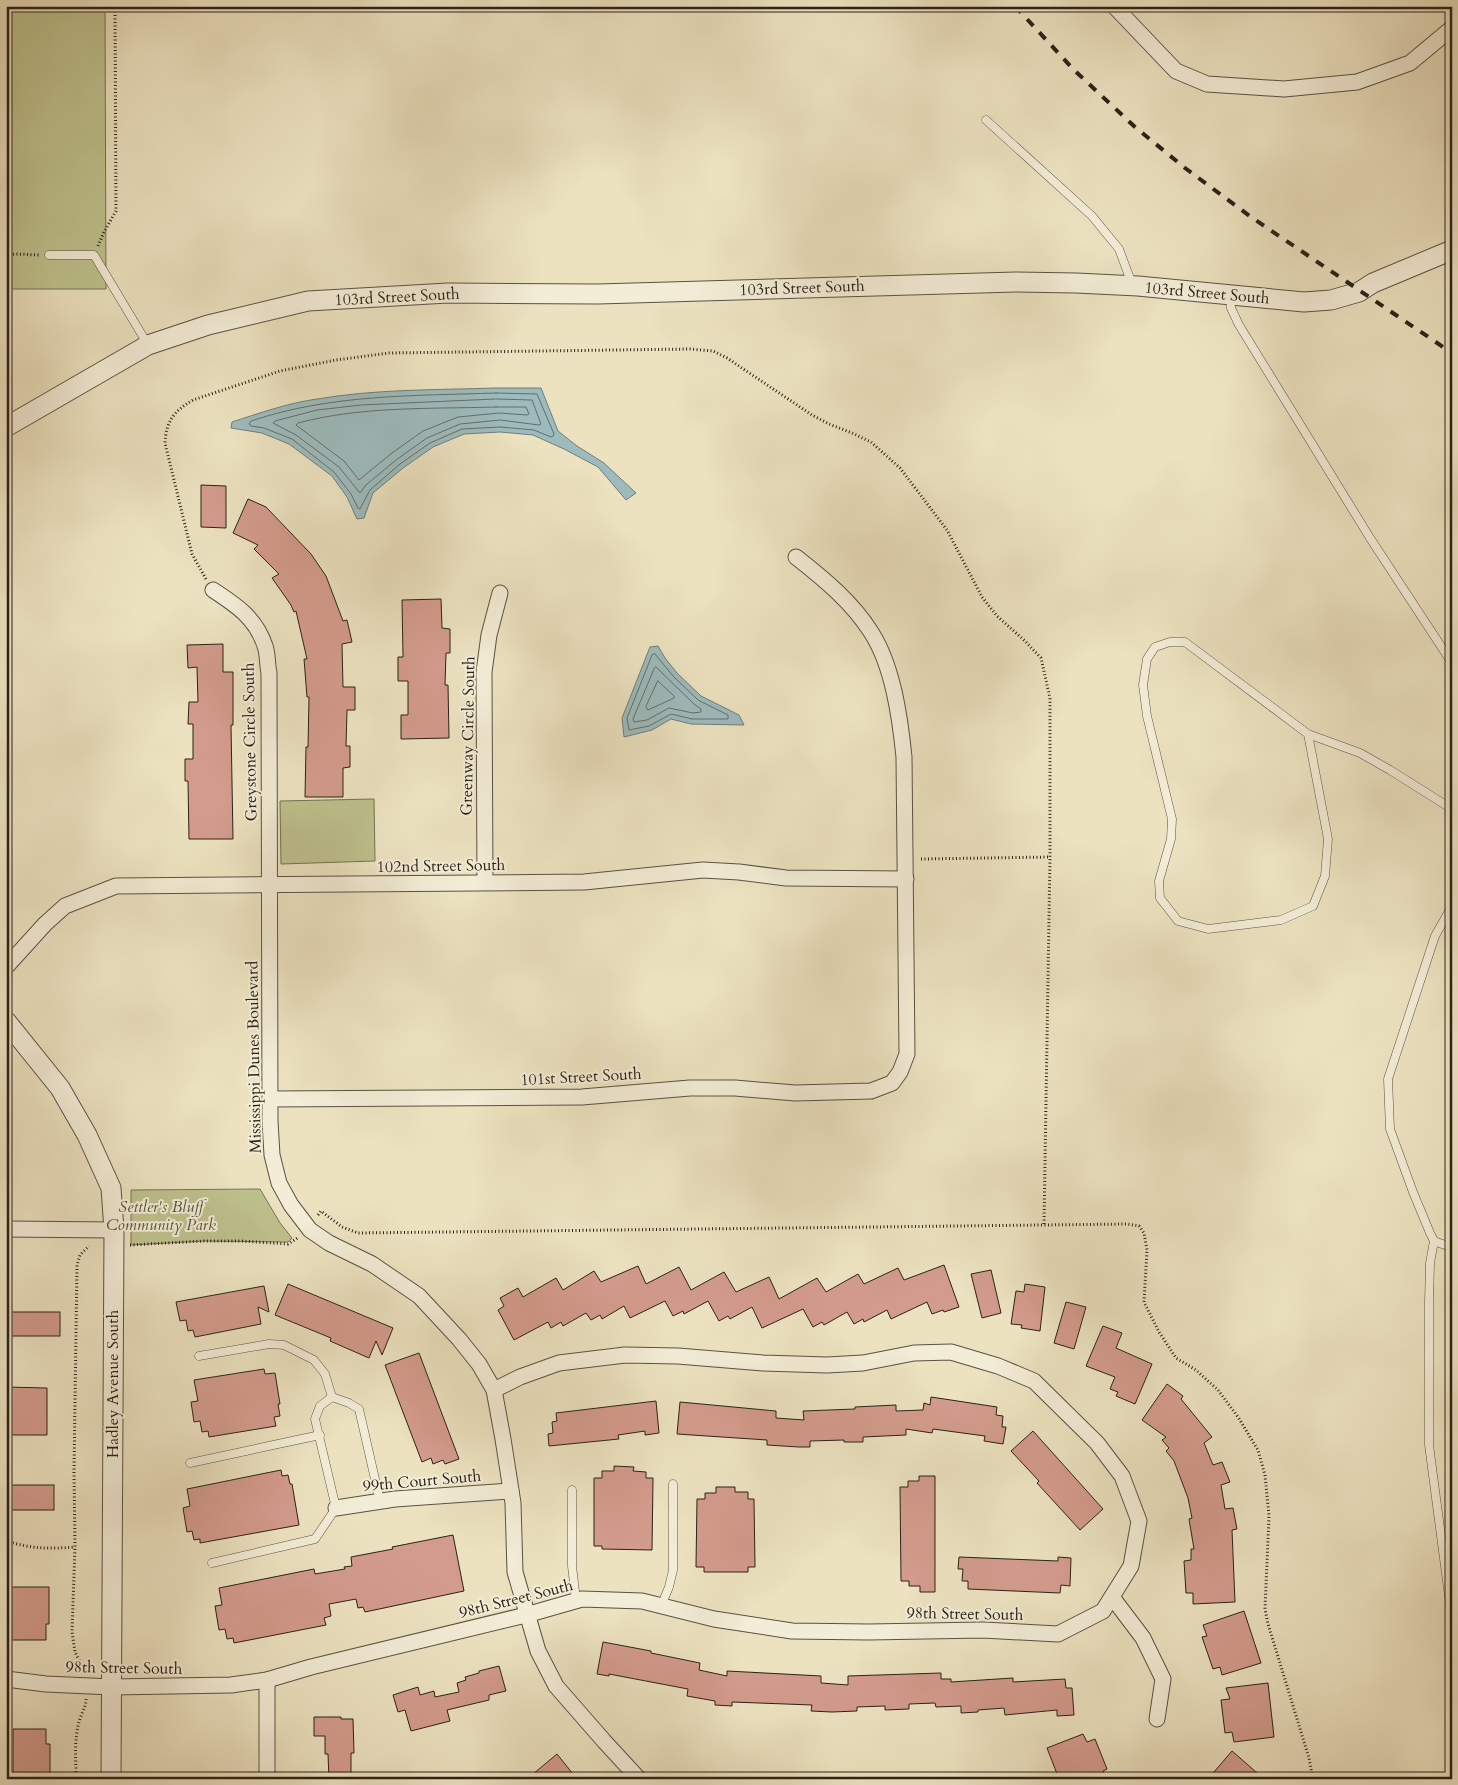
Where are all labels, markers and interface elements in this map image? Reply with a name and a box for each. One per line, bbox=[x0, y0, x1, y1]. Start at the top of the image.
street label: 103rd Street South bbox=[739, 275, 865, 301]
street label: 103rd Street South bbox=[1144, 277, 1271, 309]
street label: 103rd Street South bbox=[334, 283, 460, 311]
street label: Greenway Circle South bbox=[456, 656, 480, 816]
street label: Greystone Circle South bbox=[238, 662, 262, 822]
street label: 102nd Street South bbox=[377, 854, 506, 878]
street label: Mississippi Dunes Boulevard bbox=[241, 960, 267, 1153]
street label: 101st Street South bbox=[520, 1063, 642, 1091]
park label: Settler's Bluff Community Park bbox=[106, 1196, 216, 1236]
street label: Hadley Avenue South bbox=[102, 1310, 124, 1458]
street label: 99th Court South bbox=[362, 1465, 482, 1497]
street label: 98th Street South bbox=[457, 1574, 575, 1624]
street label: 98th Street South bbox=[907, 1602, 1024, 1626]
street label: 98th Street South bbox=[66, 1656, 183, 1680]

